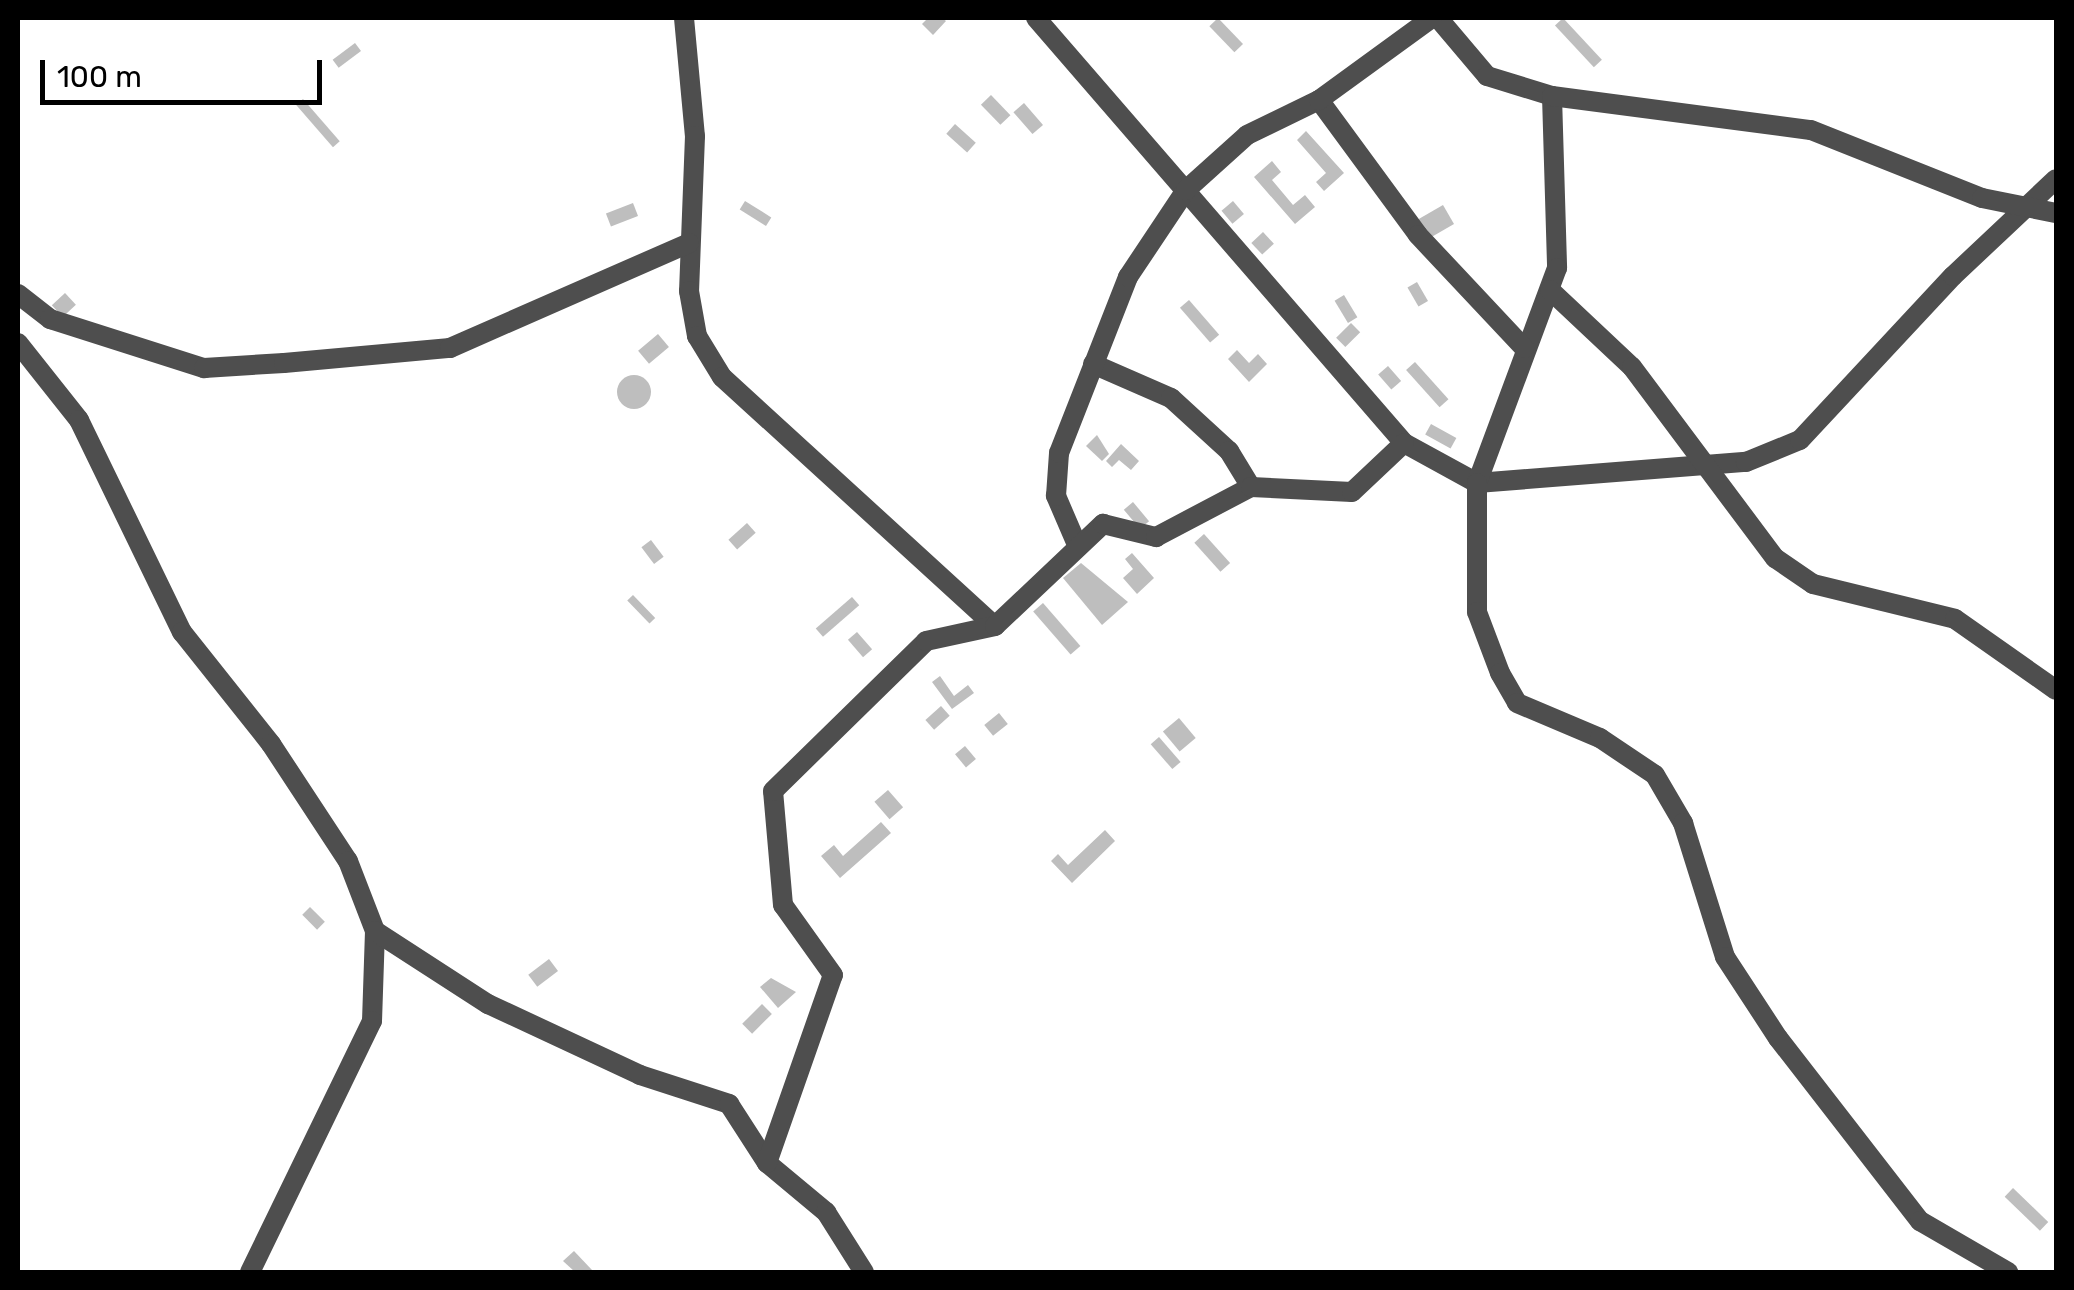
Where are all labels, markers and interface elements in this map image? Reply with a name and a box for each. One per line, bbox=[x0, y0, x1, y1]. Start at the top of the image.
scale bar bbox=[45, 40, 328, 102]
text: 100 m bbox=[57, 59, 142, 95]

